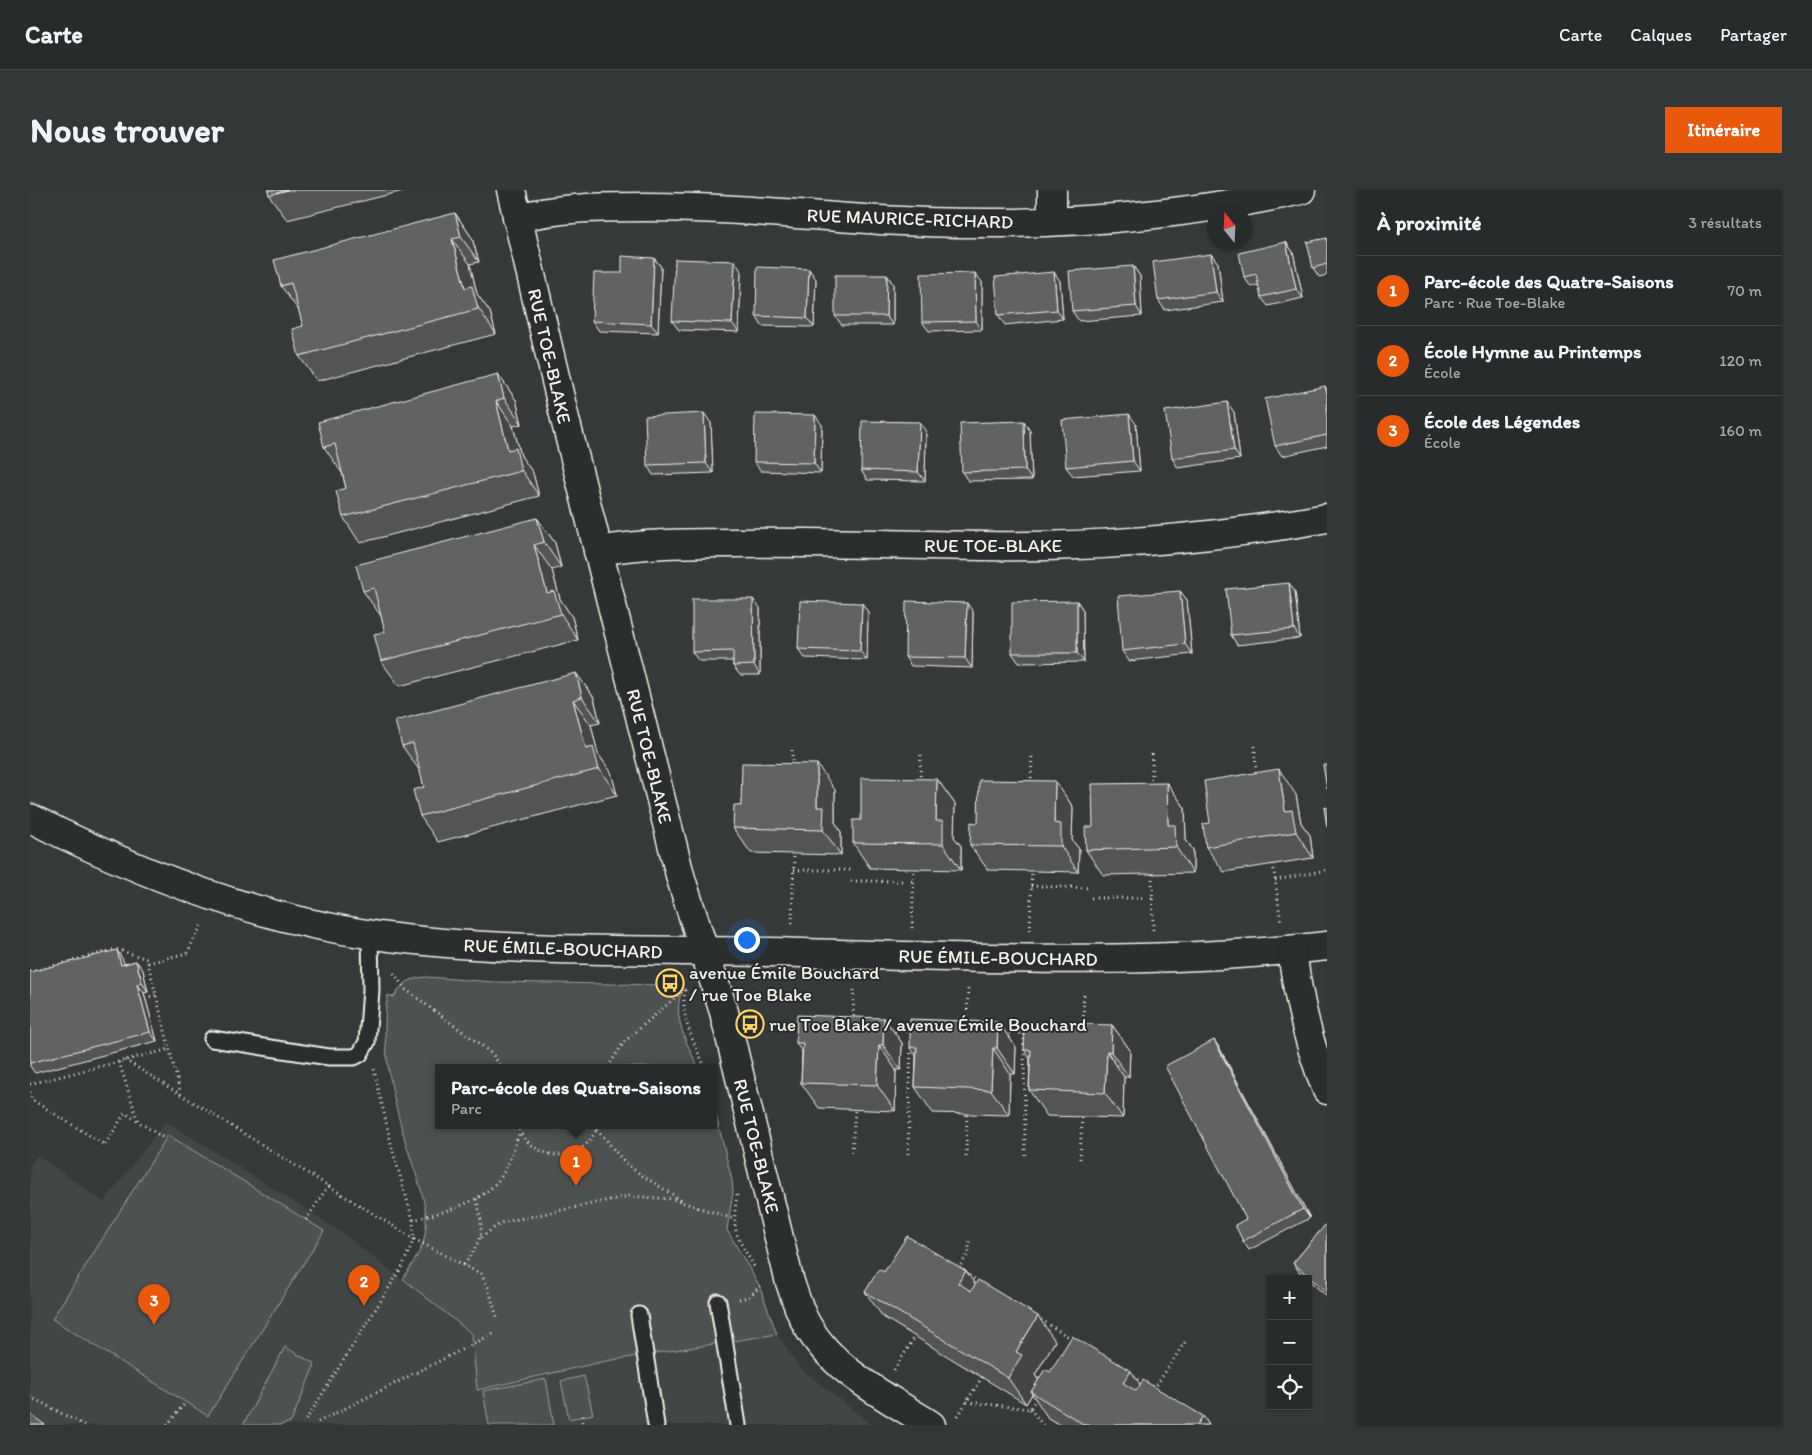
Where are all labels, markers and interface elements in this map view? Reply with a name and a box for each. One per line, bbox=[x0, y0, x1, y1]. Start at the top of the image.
text: Carte bbox=[25, 20, 83, 49]
text: Carte bbox=[1559, 24, 1602, 46]
text: Calques bbox=[1630, 24, 1692, 46]
text: Partager bbox=[1720, 24, 1787, 46]
button: Itinéraire bbox=[1665, 107, 1782, 153]
text: Nous trouver bbox=[30, 109, 224, 151]
street label: RUE MAURICE-RICHARD bbox=[806, 203, 1014, 234]
north arrow bbox=[1207, 205, 1252, 250]
text: À proximité bbox=[1377, 210, 1482, 235]
text: 3 résultats bbox=[1688, 213, 1762, 232]
text: Parc-école des Quatre-Saisons bbox=[1424, 270, 1674, 293]
text: 1 bbox=[1389, 281, 1397, 300]
text: 70 m bbox=[1727, 281, 1762, 300]
street label: RUE TOE-BLAKE bbox=[523, 286, 576, 426]
text: Parc · Rue Toe-Blake bbox=[1424, 293, 1565, 312]
text: École Hymne au Printemps bbox=[1424, 340, 1641, 363]
text: 2 bbox=[1389, 351, 1397, 370]
text: 120 m bbox=[1719, 351, 1762, 370]
text: École bbox=[1424, 363, 1461, 382]
text: École des Légendes bbox=[1424, 410, 1580, 433]
text: 3 bbox=[1389, 421, 1397, 440]
text: 160 m bbox=[1719, 421, 1762, 440]
text: École bbox=[1424, 433, 1461, 452]
street label: RUE TOE-BLAKE bbox=[924, 534, 1062, 557]
street label: RUE TOE-BLAKE bbox=[622, 686, 677, 826]
your location bbox=[734, 927, 760, 953]
street label: RUE ÉMILE-BOUCHARD bbox=[463, 934, 663, 963]
street label: RUE ÉMILE-BOUCHARD bbox=[898, 944, 1098, 971]
place label: avenue Émile Bouchard / rue Toe Blake bbox=[689, 961, 880, 1006]
bus stop icon: avenue Émile Bouchard / rue Toe Blake bbox=[655, 968, 685, 998]
bus stop icon: rue Toe Blake / avenue Émile Bouchard bbox=[735, 1009, 765, 1039]
place label: rue Toe Blake / avenue Émile Bouchard bbox=[769, 1013, 1087, 1036]
popup bbox=[435, 1064, 717, 1129]
text: Parc-école des Quatre-Saisons bbox=[451, 1076, 701, 1099]
street label: RUE TOE-BLAKE bbox=[729, 1076, 784, 1216]
text: Parc bbox=[451, 1099, 482, 1118]
pin: 1 bbox=[560, 1145, 592, 1186]
pin: 2 bbox=[348, 1265, 380, 1306]
map controls bbox=[1267, 1275, 1312, 1410]
button: + bbox=[1267, 1275, 1312, 1320]
pin: 3 bbox=[138, 1284, 170, 1325]
button: − bbox=[1267, 1320, 1312, 1365]
button: locate bbox=[1267, 1365, 1312, 1410]

